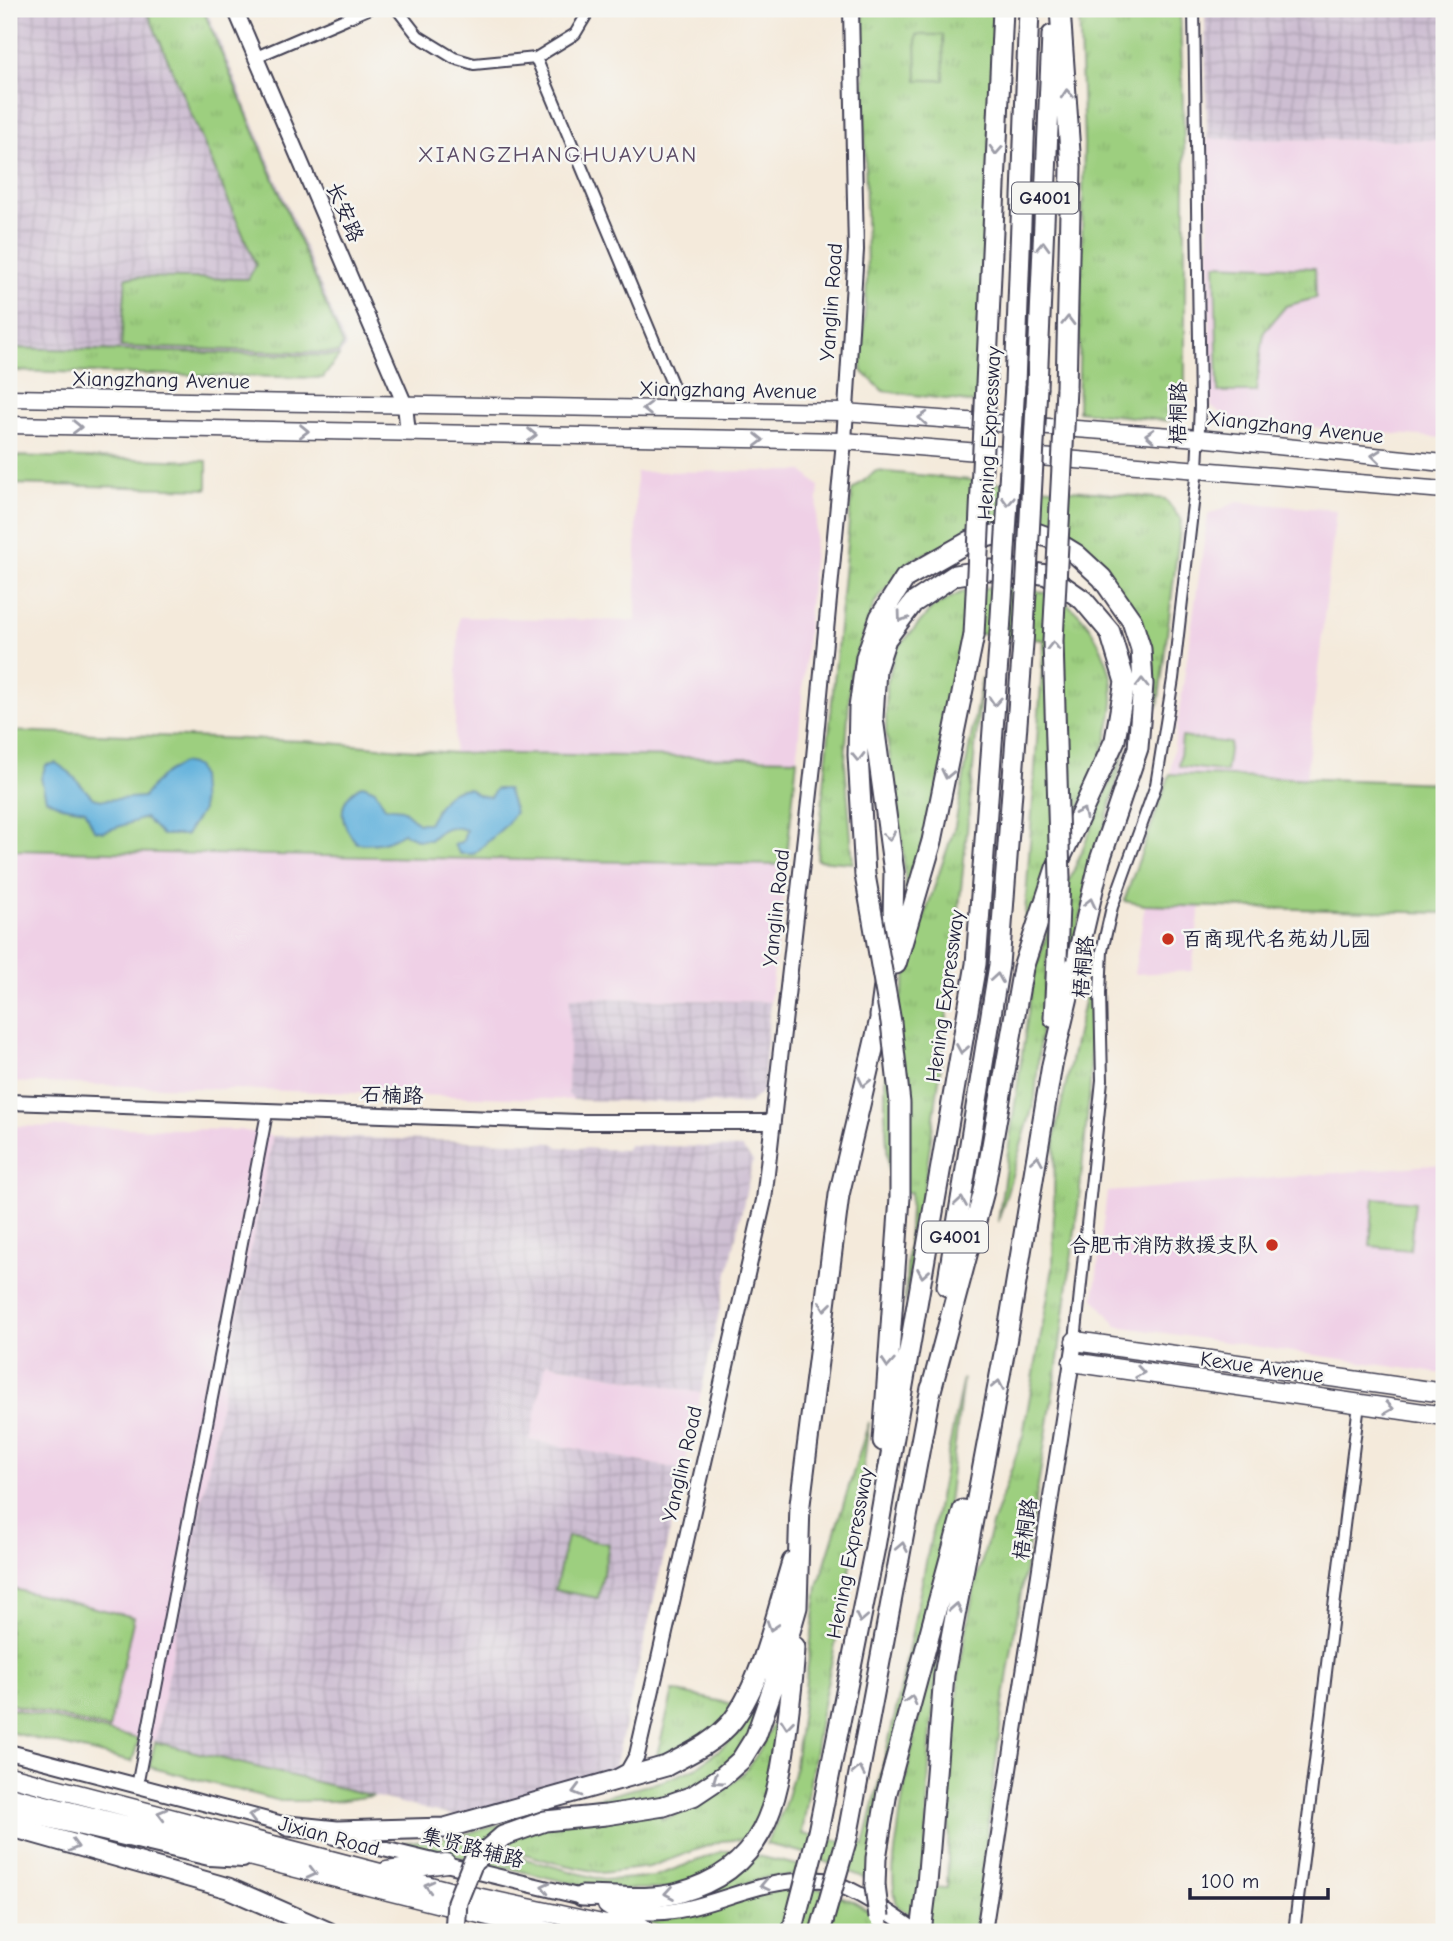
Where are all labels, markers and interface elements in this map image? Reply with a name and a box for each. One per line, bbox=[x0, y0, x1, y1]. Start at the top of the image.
one-way arrow bbox=[1059, 88, 1074, 99]
district label: XIANGZHANGHUAYUAN bbox=[418, 141, 698, 168]
one-way arrow bbox=[989, 145, 1004, 156]
street label: 长安路 bbox=[322, 178, 368, 246]
road number: G4001 bbox=[1012, 182, 1078, 214]
one-way arrow bbox=[1035, 240, 1050, 251]
street label: Yanglin Road bbox=[815, 242, 847, 362]
one-way arrow bbox=[1060, 315, 1075, 326]
street label: Hening Expressway bbox=[972, 345, 1006, 520]
street label: Xiangzhang Avenue bbox=[72, 366, 250, 394]
street label: Xiangzhang Avenue bbox=[639, 376, 817, 404]
street label: 梧桐路 bbox=[1165, 381, 1191, 445]
one-way arrow bbox=[641, 402, 652, 417]
street label: Xiangzhang Avenue bbox=[1205, 406, 1385, 448]
one-way arrow bbox=[917, 411, 928, 426]
one-way arrow bbox=[72, 419, 83, 434]
one-way arrow bbox=[300, 423, 310, 439]
one-way arrow bbox=[527, 428, 538, 443]
one-way arrow bbox=[1144, 428, 1155, 443]
one-way arrow bbox=[755, 432, 765, 448]
one-way arrow bbox=[1371, 449, 1382, 464]
one-way arrow bbox=[1000, 496, 1015, 507]
one-way arrow bbox=[898, 609, 911, 622]
one-way arrow bbox=[1045, 640, 1061, 651]
one-way arrow bbox=[1134, 677, 1150, 688]
one-way arrow bbox=[988, 696, 1003, 707]
one-way arrow bbox=[851, 752, 866, 763]
one-way arrow bbox=[940, 768, 955, 780]
one-way arrow bbox=[1073, 808, 1087, 820]
one-way arrow bbox=[881, 830, 896, 842]
street label: Yanglin Road bbox=[758, 848, 794, 968]
one-way arrow bbox=[1082, 897, 1096, 909]
street label: Hening Expressway bbox=[921, 908, 969, 1084]
place label: 百商现代名苑幼儿园 bbox=[1182, 927, 1371, 951]
marker: 百商现代名苑幼儿园 bbox=[1160, 931, 1176, 947]
street label: 梧桐路 bbox=[1068, 935, 1098, 999]
one-way arrow bbox=[989, 972, 1004, 983]
one-way arrow bbox=[955, 1043, 970, 1055]
one-way arrow bbox=[858, 1076, 872, 1088]
street label: 石楠路 bbox=[360, 1082, 424, 1108]
one-way arrow bbox=[1029, 1154, 1044, 1166]
one-way arrow bbox=[953, 1196, 968, 1208]
road number: G4001 bbox=[922, 1222, 988, 1252]
place label: 合肥市消防救援支队 bbox=[1069, 1233, 1258, 1257]
marker: 合肥市消防救援支队 bbox=[1264, 1237, 1280, 1253]
one-way arrow bbox=[916, 1267, 931, 1279]
one-way arrow bbox=[818, 1300, 833, 1312]
street label: Kexue Avenue bbox=[1199, 1346, 1325, 1388]
one-way arrow bbox=[881, 1358, 896, 1369]
one-way arrow bbox=[1134, 1364, 1146, 1379]
one-way arrow bbox=[989, 1379, 1004, 1391]
one-way arrow bbox=[1383, 1401, 1395, 1416]
street label: Yanglin Road bbox=[657, 1404, 707, 1524]
street label: Hening Expressway bbox=[822, 1465, 878, 1641]
street label: 梧桐路 bbox=[1008, 1496, 1042, 1562]
one-way arrow bbox=[894, 1541, 909, 1553]
one-way arrow bbox=[948, 1602, 963, 1614]
one-way arrow bbox=[854, 1612, 869, 1624]
one-way arrow bbox=[766, 1620, 780, 1632]
one-way arrow bbox=[903, 1694, 917, 1706]
one-way arrow bbox=[780, 1718, 795, 1730]
one-way arrow bbox=[851, 1765, 866, 1777]
one-way arrow bbox=[712, 1772, 725, 1784]
one-way arrow bbox=[571, 1783, 583, 1797]
one-way arrow bbox=[156, 1808, 168, 1823]
one-way arrow bbox=[247, 1810, 259, 1825]
street label: Jixian Road bbox=[276, 1811, 382, 1861]
street label: 集贤路辅路 bbox=[419, 1824, 527, 1872]
one-way arrow bbox=[68, 1837, 80, 1852]
scale bar bbox=[1190, 1857, 1329, 1901]
one-way arrow bbox=[306, 1865, 318, 1879]
text: 100 m bbox=[1201, 1869, 1259, 1893]
one-way arrow bbox=[759, 1877, 771, 1892]
one-way arrow bbox=[423, 1880, 435, 1894]
one-way arrow bbox=[540, 1881, 552, 1895]
one-way arrow bbox=[663, 1886, 675, 1901]

